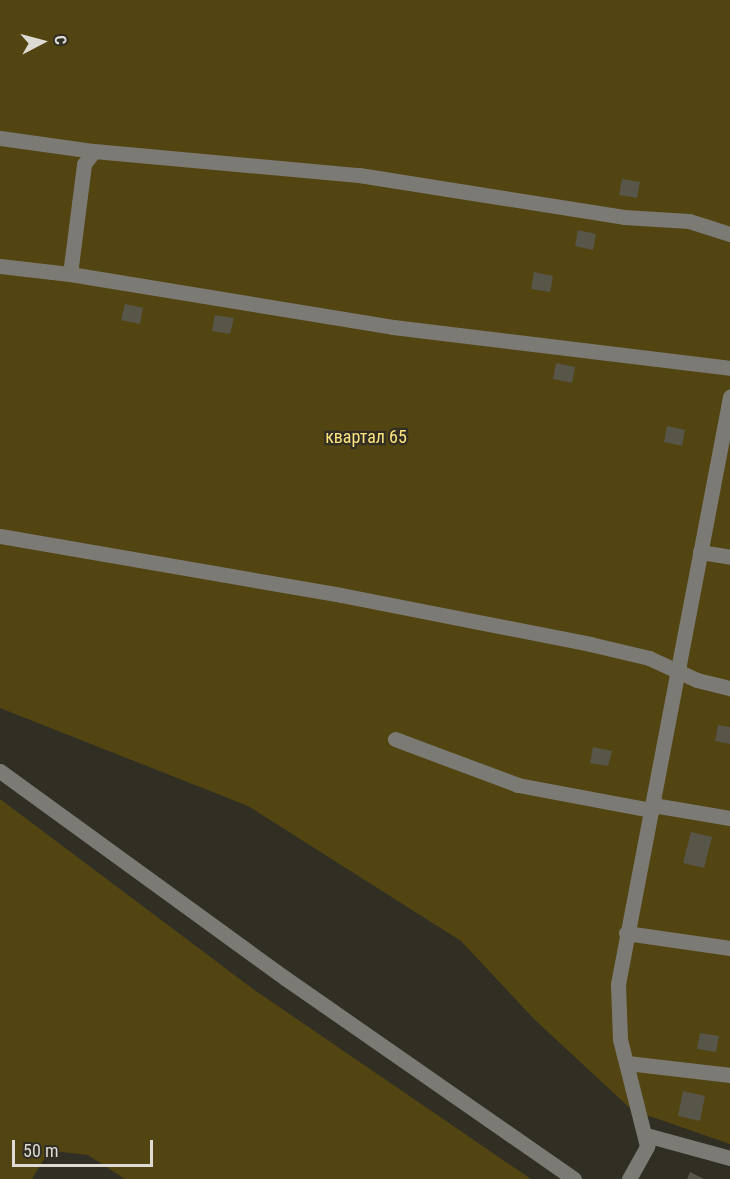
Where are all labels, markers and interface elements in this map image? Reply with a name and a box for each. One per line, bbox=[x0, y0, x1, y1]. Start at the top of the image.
north arrow bbox=[12, 12, 72, 72]
text: С bbox=[50, 35, 70, 46]
park label: квартал 65 bbox=[325, 426, 407, 448]
scale bar bbox=[15, 1128, 156, 1166]
text: 50 m bbox=[23, 1140, 58, 1161]

